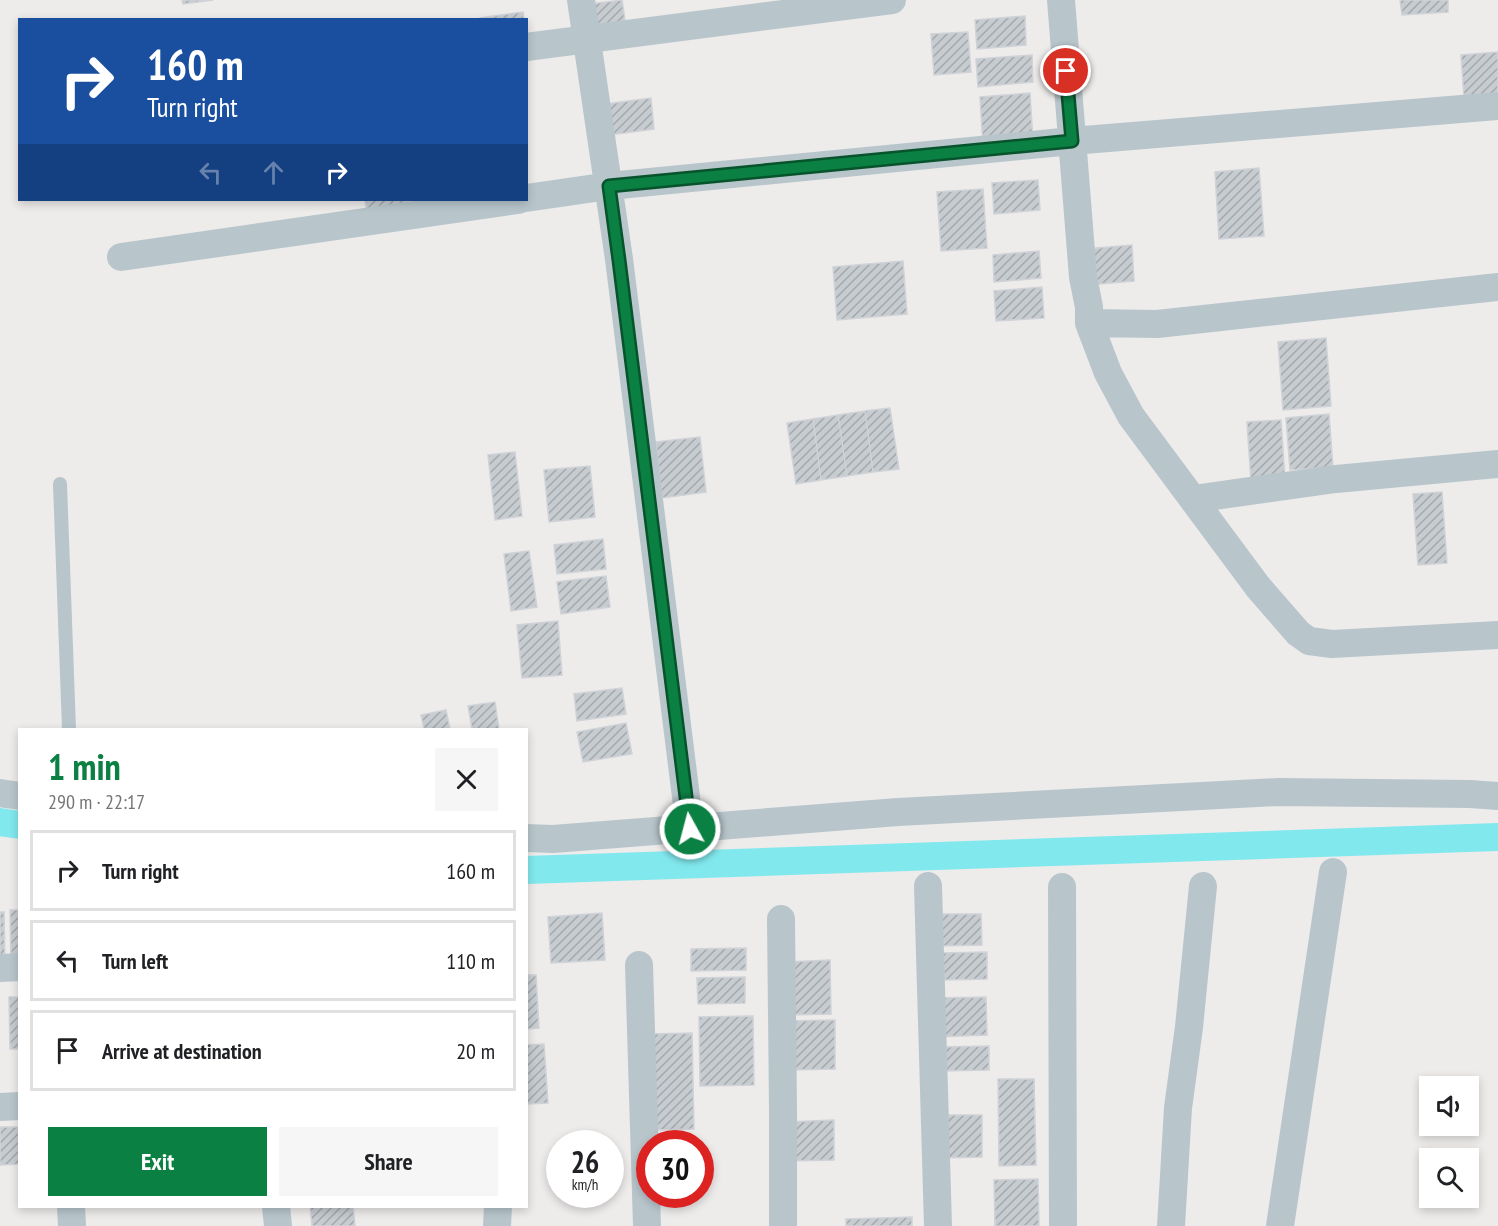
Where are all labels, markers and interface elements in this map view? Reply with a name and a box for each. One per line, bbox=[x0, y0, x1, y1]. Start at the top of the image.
text: 160 m bbox=[147, 37, 244, 92]
icon: right bbox=[48, 42, 126, 120]
pin bbox=[1040, 45, 1091, 96]
icon: arrive bbox=[1049, 54, 1082, 87]
text: Turn right bbox=[147, 90, 238, 124]
icon: left bbox=[194, 156, 227, 189]
icon: ahead bbox=[257, 156, 290, 189]
icon: right bbox=[320, 156, 353, 189]
text: 1 min bbox=[48, 743, 121, 790]
button: close bbox=[435, 748, 498, 811]
text: 290 m · 22:17 bbox=[48, 789, 145, 815]
position arrow bbox=[658, 797, 722, 861]
icon: right bbox=[51, 854, 84, 887]
text: Turn right bbox=[102, 857, 179, 885]
text: 160 m bbox=[446, 857, 495, 885]
icon: left bbox=[51, 944, 84, 977]
text: Turn left bbox=[102, 947, 168, 975]
text: 110 m bbox=[446, 947, 495, 975]
icon: arrive bbox=[51, 1034, 84, 1067]
text: Arrive at destination bbox=[102, 1037, 262, 1065]
text: 20 m bbox=[456, 1037, 495, 1065]
map controls bbox=[1419, 1076, 1479, 1208]
button: sound bbox=[1419, 1076, 1479, 1136]
button: Exit bbox=[48, 1127, 267, 1196]
button: Share bbox=[279, 1127, 498, 1196]
speed limit sign: 30 bbox=[636, 1130, 714, 1208]
text: 26 bbox=[571, 1142, 599, 1181]
button: search bbox=[1419, 1148, 1479, 1208]
text: km/h bbox=[572, 1175, 598, 1194]

